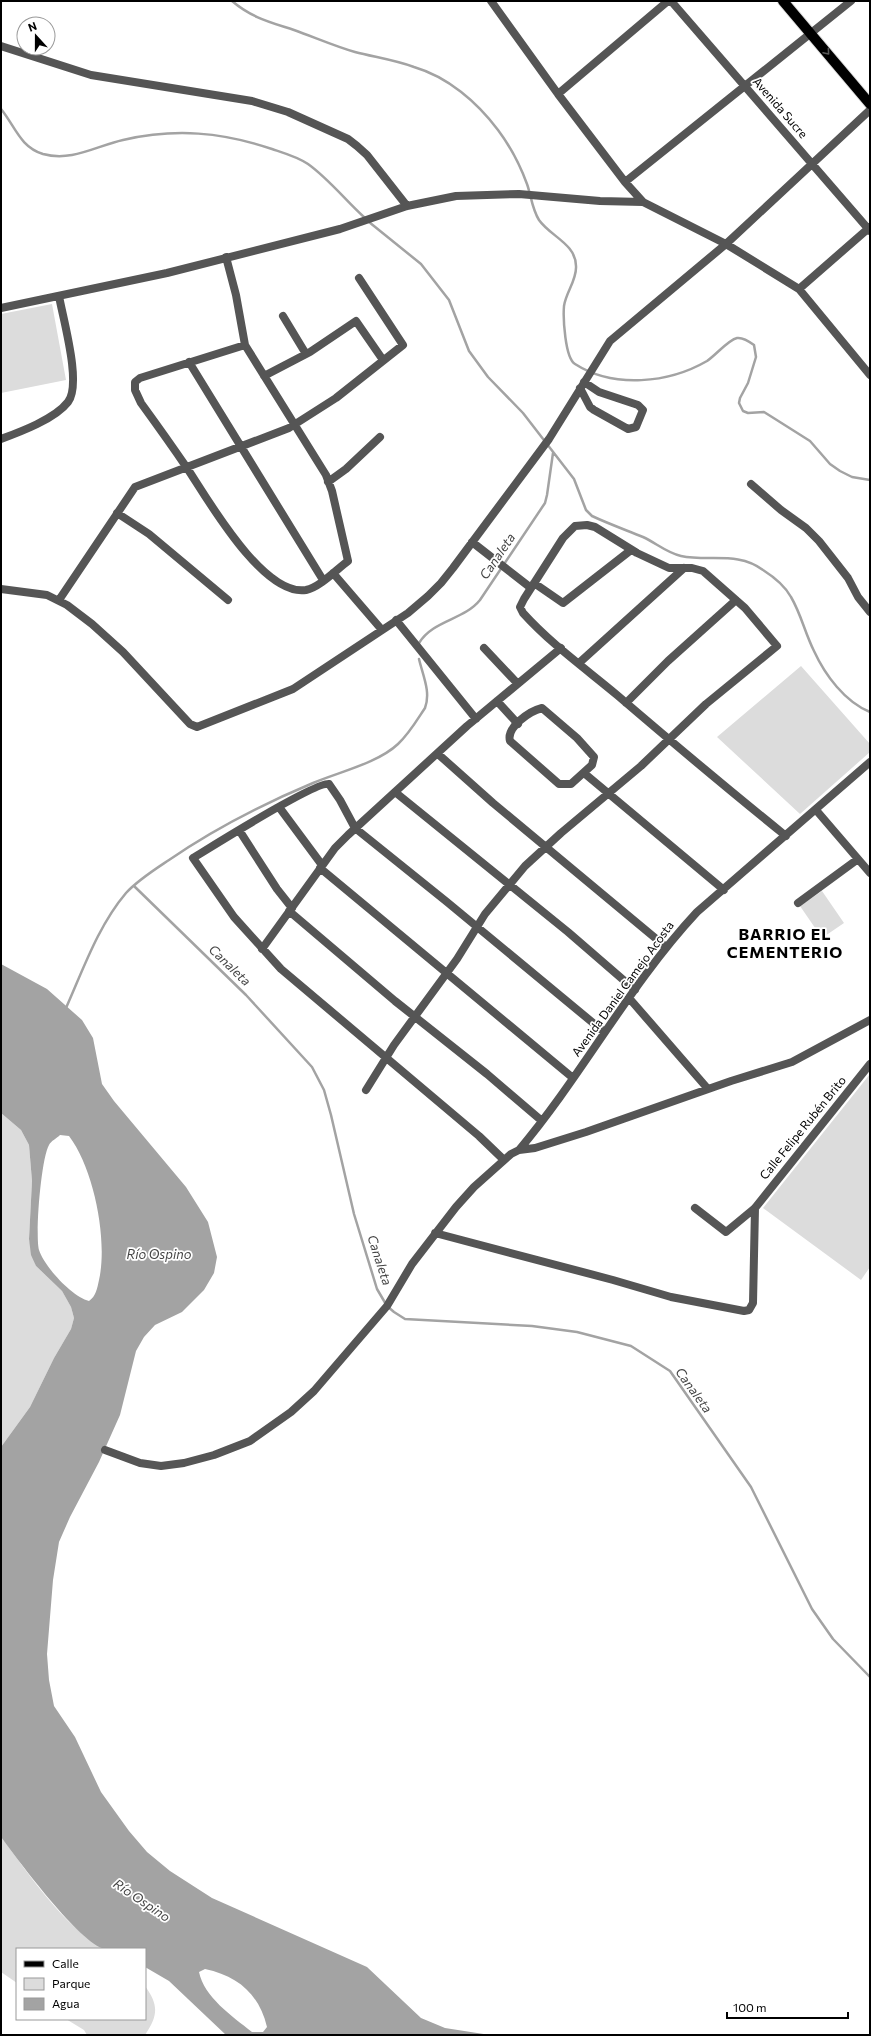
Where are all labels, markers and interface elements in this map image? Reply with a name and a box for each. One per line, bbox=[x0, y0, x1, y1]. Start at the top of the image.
north arrow bbox=[16, 16, 56, 56]
text: N bbox=[26, 19, 38, 34]
one-way arrow bbox=[822, 48, 829, 55]
street label: Avenida Sucre bbox=[750, 74, 811, 141]
water label: Canaleta bbox=[476, 530, 518, 582]
street label: Avenida Daniel Camejo Acosta bbox=[568, 918, 676, 1059]
district label: BARRIO EL CEMENTERIO bbox=[727, 924, 843, 961]
water label: Canaleta bbox=[206, 941, 254, 989]
street label: Calle Felipe Rubén Brito bbox=[756, 1073, 848, 1182]
water label: Canaleta bbox=[364, 1233, 396, 1287]
water label: Río Ospino bbox=[126, 1246, 192, 1262]
water label: Canaleta bbox=[672, 1364, 716, 1416]
water label: Río Ospino bbox=[111, 1875, 174, 1925]
legend bbox=[16, 1948, 146, 2020]
text: Calle bbox=[52, 1956, 79, 1970]
text: Parque bbox=[52, 1976, 90, 1990]
scale bar bbox=[727, 1994, 848, 2020]
text: Agua bbox=[52, 1996, 80, 2010]
text: 100 m bbox=[733, 2000, 767, 2014]

